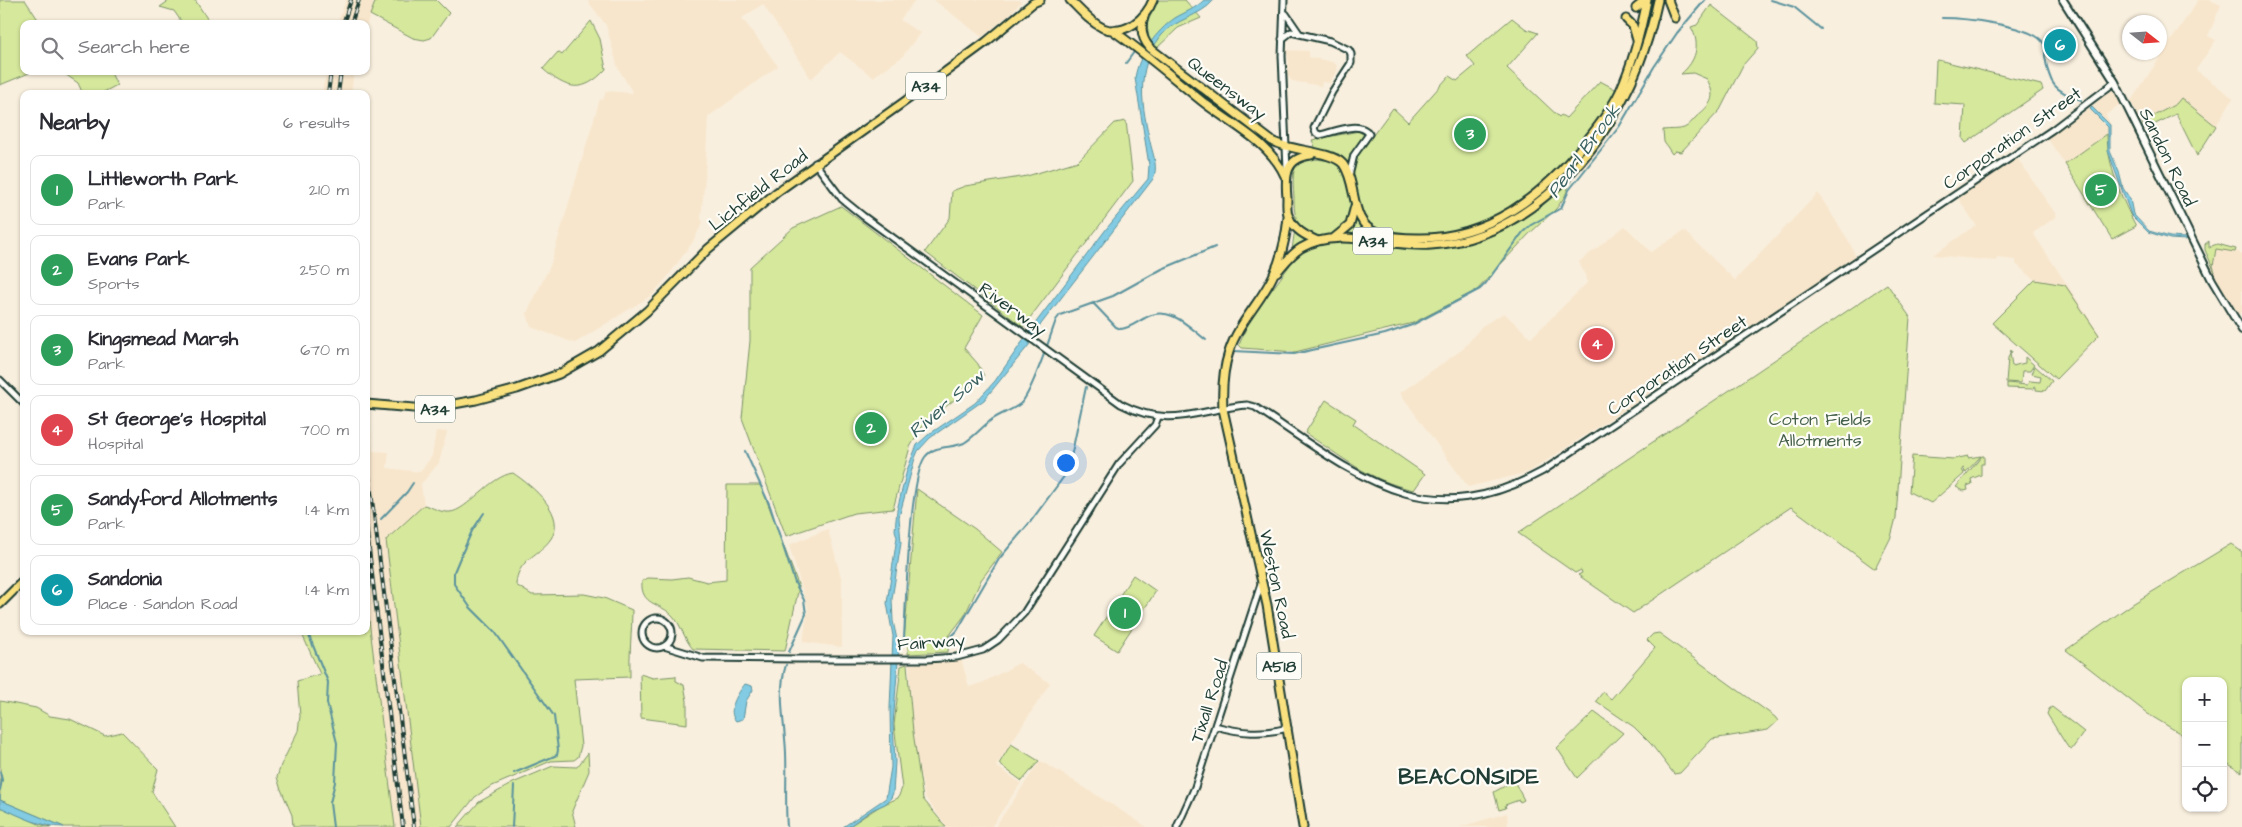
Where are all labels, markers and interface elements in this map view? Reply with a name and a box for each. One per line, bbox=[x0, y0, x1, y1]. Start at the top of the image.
north arrow bbox=[2122, 15, 2167, 60]
search box bbox=[20, 20, 370, 75]
pin: 6 bbox=[2044, 26, 2076, 64]
icon: search bbox=[38, 34, 66, 62]
text: Search here bbox=[78, 34, 190, 61]
street label: Queensway bbox=[1181, 50, 1271, 127]
road number: A34 bbox=[906, 72, 946, 100]
street label: Corporation Street bbox=[1938, 81, 2087, 196]
water label: Pearl Brook bbox=[1541, 98, 1628, 203]
street label: Sandon Road bbox=[2133, 104, 2202, 211]
text: Nearby bbox=[40, 108, 110, 137]
text: 6 results bbox=[283, 112, 350, 134]
pin: 3 bbox=[1454, 115, 1486, 153]
street label: Lichfield Road bbox=[704, 144, 813, 237]
text: Littleworth Park bbox=[88, 166, 238, 193]
pin: 5 bbox=[2085, 171, 2117, 209]
text: 1 bbox=[56, 179, 58, 201]
text: 210 m bbox=[309, 179, 349, 201]
text: Park bbox=[88, 193, 125, 215]
road number: A34 bbox=[1353, 228, 1393, 255]
text: Evans Park bbox=[88, 246, 189, 273]
text: 2 bbox=[52, 259, 62, 281]
text: 250 m bbox=[300, 259, 349, 281]
text: Sports bbox=[88, 273, 140, 295]
street label: Riverway bbox=[973, 276, 1052, 343]
street label: Corporation Street bbox=[1602, 309, 1753, 422]
pin: 4 bbox=[1581, 325, 1613, 363]
text: Kingsmead Marsh bbox=[88, 326, 238, 353]
text: 3 bbox=[53, 339, 61, 361]
text: 670 m bbox=[300, 339, 349, 361]
text: Park bbox=[88, 353, 125, 375]
water label: River Sow bbox=[903, 362, 992, 445]
road number: A34 bbox=[415, 396, 455, 422]
text: St George's Hospital bbox=[88, 406, 266, 433]
park label: Coton Fields Allotments bbox=[1769, 407, 1871, 453]
pin: 2 bbox=[855, 409, 887, 447]
text: 4 bbox=[52, 419, 62, 441]
text: 700 m bbox=[300, 419, 349, 441]
text: Hospital bbox=[88, 433, 143, 455]
your location bbox=[1053, 450, 1079, 476]
text: Sandyford Allotments bbox=[88, 486, 278, 513]
text: 5 bbox=[51, 499, 63, 521]
text: 1.4 km bbox=[305, 499, 349, 521]
text: Park bbox=[88, 513, 125, 535]
street label: Weston Road bbox=[1253, 527, 1300, 641]
text: Sandonia bbox=[88, 566, 162, 593]
text: 6 bbox=[52, 579, 62, 601]
text: 1.4 km bbox=[305, 579, 349, 601]
text: Place · Sandon Road bbox=[88, 593, 237, 615]
pin: 1 bbox=[1109, 594, 1141, 632]
street label: Fairway bbox=[896, 628, 966, 658]
road number: A518 bbox=[1256, 652, 1302, 679]
street label: Tixall Road bbox=[1184, 657, 1235, 746]
map controls bbox=[2182, 677, 2227, 812]
button: + bbox=[2182, 677, 2227, 722]
button: − bbox=[2182, 722, 2227, 767]
district label: BEACONSIDE bbox=[1398, 762, 1540, 793]
button: locate bbox=[2182, 767, 2227, 812]

